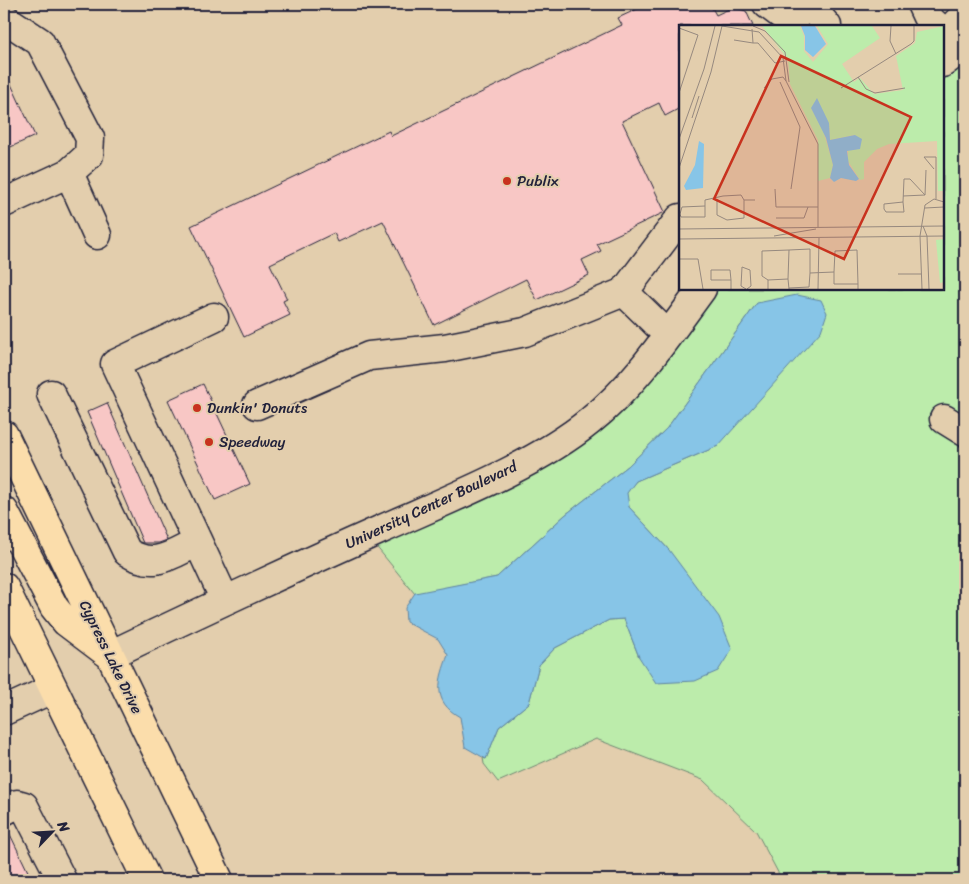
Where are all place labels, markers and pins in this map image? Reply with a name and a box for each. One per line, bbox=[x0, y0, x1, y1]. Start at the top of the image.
place label: Publix bbox=[517, 168, 559, 194]
marker: Publix bbox=[501, 175, 513, 187]
place label: Dunkin' Donuts bbox=[207, 395, 308, 421]
marker: Dunkin' Donuts bbox=[191, 402, 203, 414]
place label: Speedway bbox=[219, 429, 286, 455]
marker: Speedway bbox=[203, 436, 215, 448]

